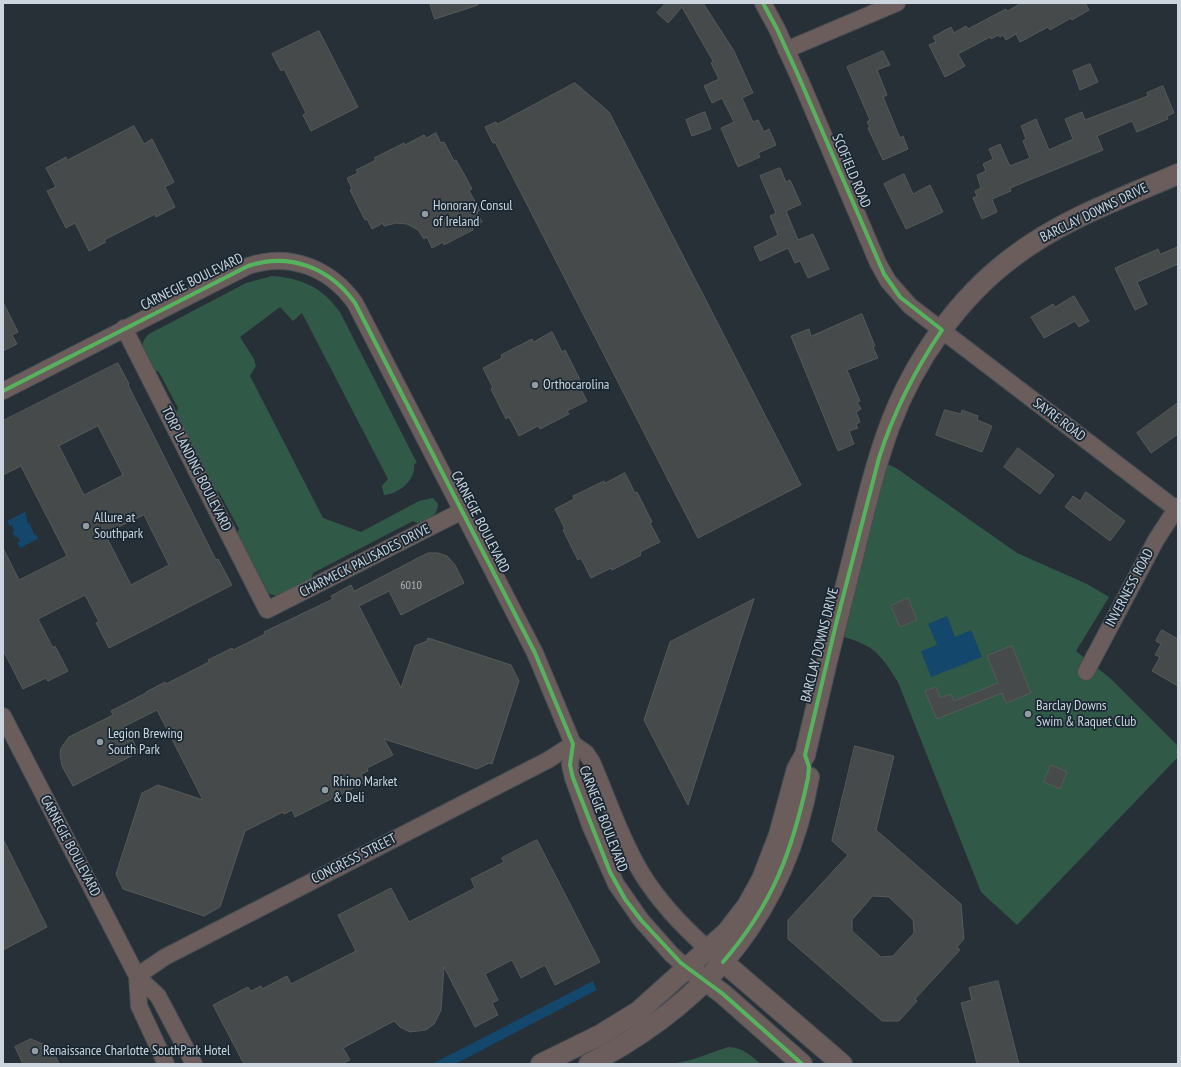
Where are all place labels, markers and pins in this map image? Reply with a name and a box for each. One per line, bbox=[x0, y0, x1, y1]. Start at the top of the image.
place label: Honorary Consul of Ireland bbox=[433, 198, 513, 230]
marker: Honorary Consul of Ireland bbox=[420, 209, 430, 219]
place label: Orthocarolina bbox=[543, 377, 609, 393]
marker: Orthocarolina bbox=[530, 380, 540, 390]
place label: Allure at Southpark bbox=[94, 510, 143, 542]
marker: Allure at Southpark bbox=[81, 521, 91, 531]
place label: Barclay Downs Swim & Raquet Club bbox=[1036, 698, 1136, 730]
marker: Barclay Downs Swim & Raquet Club bbox=[1023, 709, 1033, 719]
place label: Legion Brewing South Park bbox=[108, 726, 183, 758]
marker: Legion Brewing South Park bbox=[95, 737, 105, 747]
place label: Rhino Market & Deli bbox=[333, 774, 397, 806]
marker: Rhino Market & Deli bbox=[320, 785, 330, 795]
place label: Renaissance Charlotte SouthPark Hotel bbox=[43, 1043, 230, 1059]
marker: Renaissance Charlotte SouthPark Hotel bbox=[30, 1046, 40, 1056]

